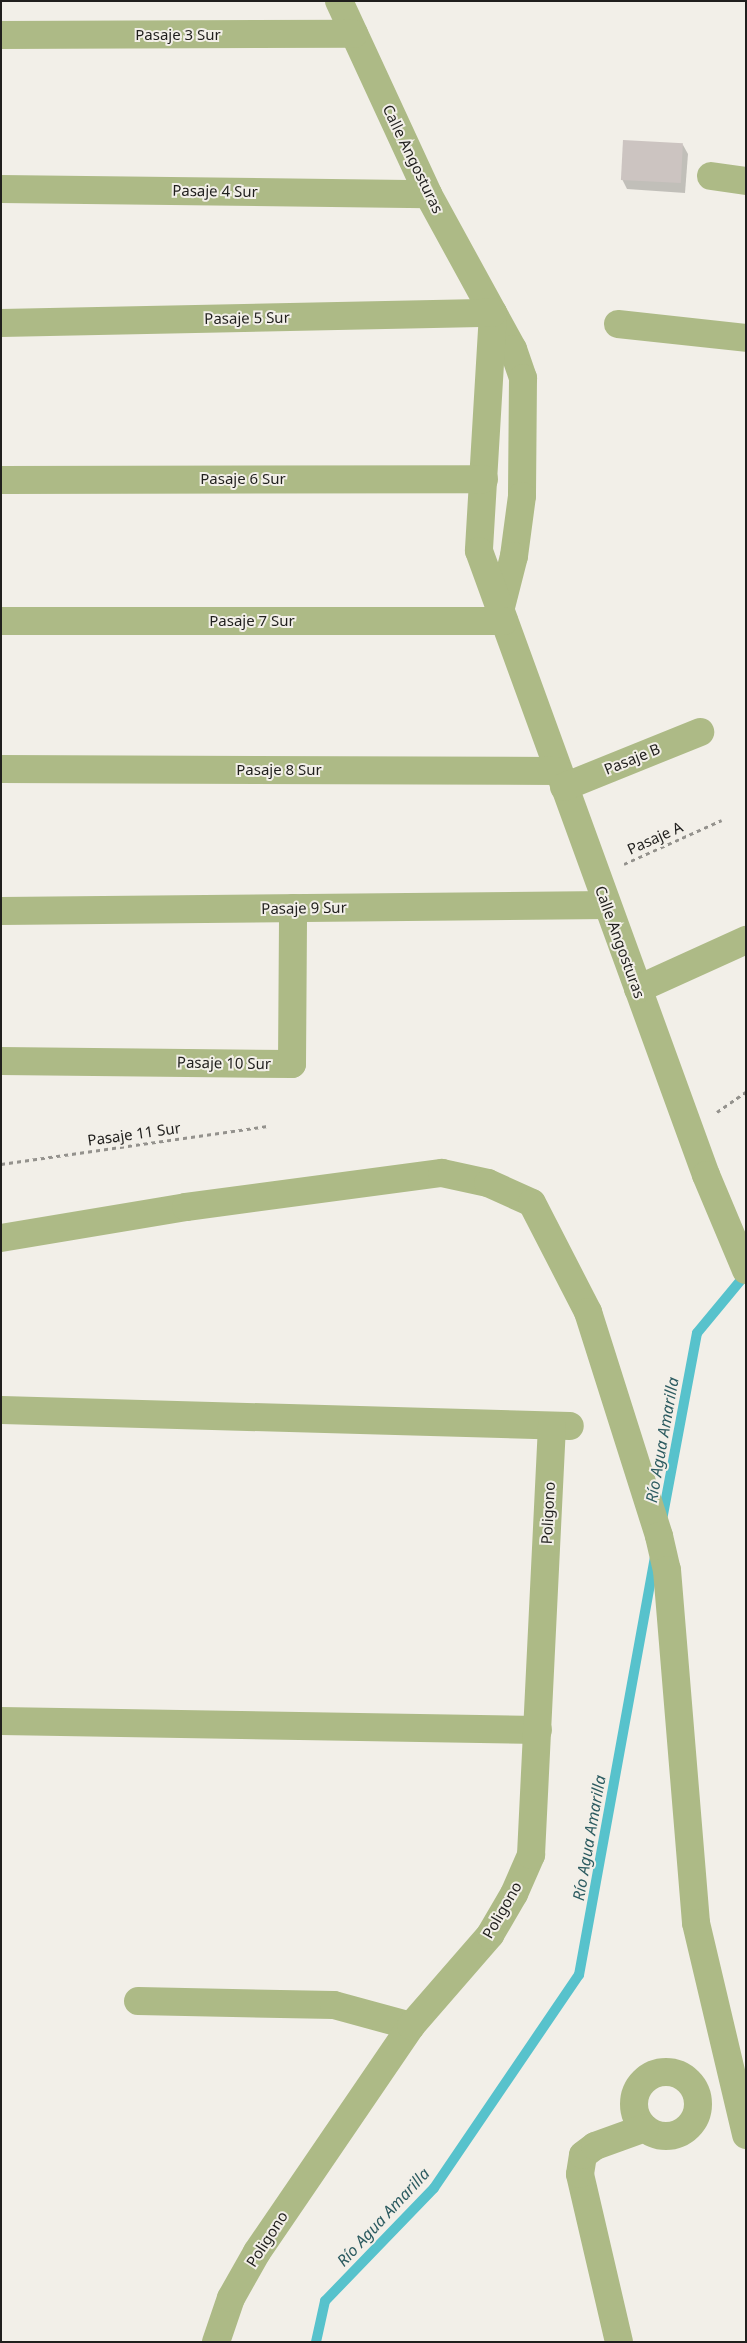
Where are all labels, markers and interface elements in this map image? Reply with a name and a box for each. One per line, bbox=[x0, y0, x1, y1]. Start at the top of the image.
street label: Pasaje 3 Sur bbox=[135, 26, 221, 44]
street label: Calle Angosturas bbox=[379, 102, 447, 216]
street label: Pasaje 4 Sur bbox=[172, 181, 258, 201]
street label: Pasaje 5 Sur bbox=[204, 308, 290, 328]
street label: Pasaje 6 Sur bbox=[200, 470, 286, 488]
street label: Pasaje 7 Sur bbox=[209, 612, 295, 630]
street label: Pasaje B bbox=[601, 740, 663, 778]
street label: Pasaje 8 Sur bbox=[236, 761, 322, 779]
street label: Pasaje A bbox=[624, 818, 686, 858]
street label: Calle Angosturas bbox=[591, 883, 649, 1001]
street label: Pasaje 9 Sur bbox=[261, 898, 347, 918]
street label: Pasaje 10 Sur bbox=[177, 1053, 271, 1073]
street label: Pasaje 11 Sur bbox=[86, 1119, 182, 1149]
water label: Río Agua Amarilla bbox=[642, 1376, 682, 1504]
street label: Poligono bbox=[537, 1481, 559, 1545]
water label: Río Agua Amarilla bbox=[569, 1774, 609, 1902]
street label: Poligono bbox=[479, 1878, 525, 1942]
water label: Río Agua Amarilla bbox=[333, 2164, 433, 2270]
street label: Poligono bbox=[242, 2208, 292, 2270]

